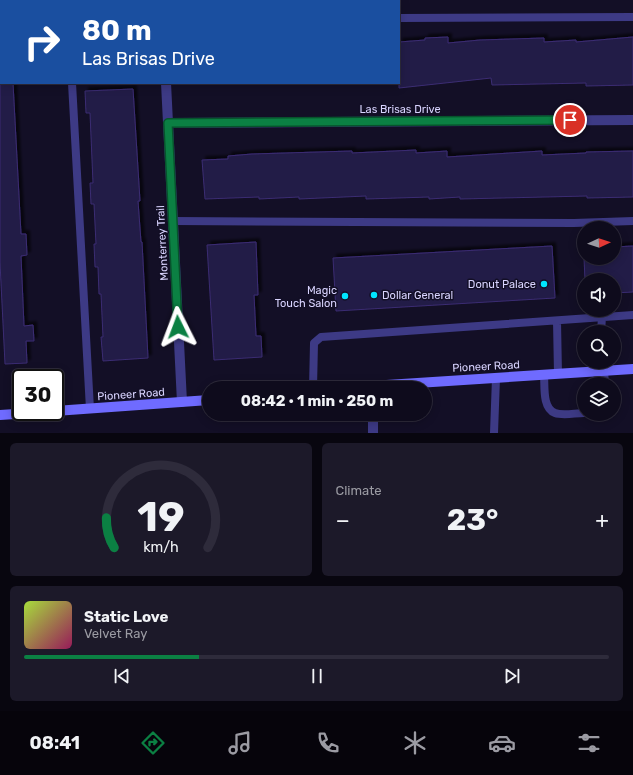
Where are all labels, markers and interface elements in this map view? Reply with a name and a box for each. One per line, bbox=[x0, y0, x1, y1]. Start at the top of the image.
text: 80 m bbox=[82, 14, 152, 47]
icon: right bbox=[16, 16, 68, 68]
text: Las Brisas Drive bbox=[82, 48, 215, 70]
street label: Las Brisas Drive bbox=[359, 103, 441, 116]
pin bbox=[553, 103, 587, 137]
icon: arrive bbox=[559, 109, 581, 131]
street label: Monterrey Trail bbox=[154, 205, 171, 281]
north arrow bbox=[577, 221, 621, 265]
map controls bbox=[577, 221, 621, 421]
button: sound bbox=[577, 273, 621, 317]
place label: Donut Palace bbox=[468, 278, 536, 291]
marker: Donut Palace bbox=[539, 279, 549, 289]
place label: Magic Touch Salon bbox=[275, 284, 337, 310]
place label: Dollar General bbox=[382, 289, 453, 302]
marker: Dollar General bbox=[369, 290, 379, 300]
marker: Magic Touch Salon bbox=[340, 291, 350, 301]
position arrow bbox=[157, 306, 199, 348]
button: search bbox=[577, 325, 621, 369]
street label: Pioneer Road bbox=[452, 358, 520, 375]
speed limit sign: 30 bbox=[12, 369, 64, 421]
button: layers bbox=[577, 377, 621, 421]
street label: Pioneer Road bbox=[97, 386, 165, 403]
text: 08:42 · 1 min · 250 m bbox=[241, 392, 393, 410]
text: Climate bbox=[336, 483, 382, 498]
text: 19 bbox=[137, 491, 184, 540]
text: 23° bbox=[447, 502, 498, 538]
text: − bbox=[336, 507, 350, 534]
text: + bbox=[595, 507, 609, 534]
text: km/h bbox=[143, 538, 179, 555]
text: Static Love bbox=[84, 608, 168, 626]
text: Velvet Ray bbox=[84, 626, 147, 641]
icon: previous bbox=[111, 665, 133, 687]
icon: pause bbox=[306, 665, 328, 687]
icon: next bbox=[501, 665, 523, 687]
icon: directions bbox=[139, 729, 167, 757]
icon: music bbox=[226, 729, 254, 757]
icon: phone bbox=[314, 729, 342, 757]
icon: climate bbox=[401, 729, 429, 757]
icon: car bbox=[488, 729, 516, 757]
icon: filters bbox=[575, 729, 603, 757]
text: 08:41 bbox=[30, 732, 80, 754]

